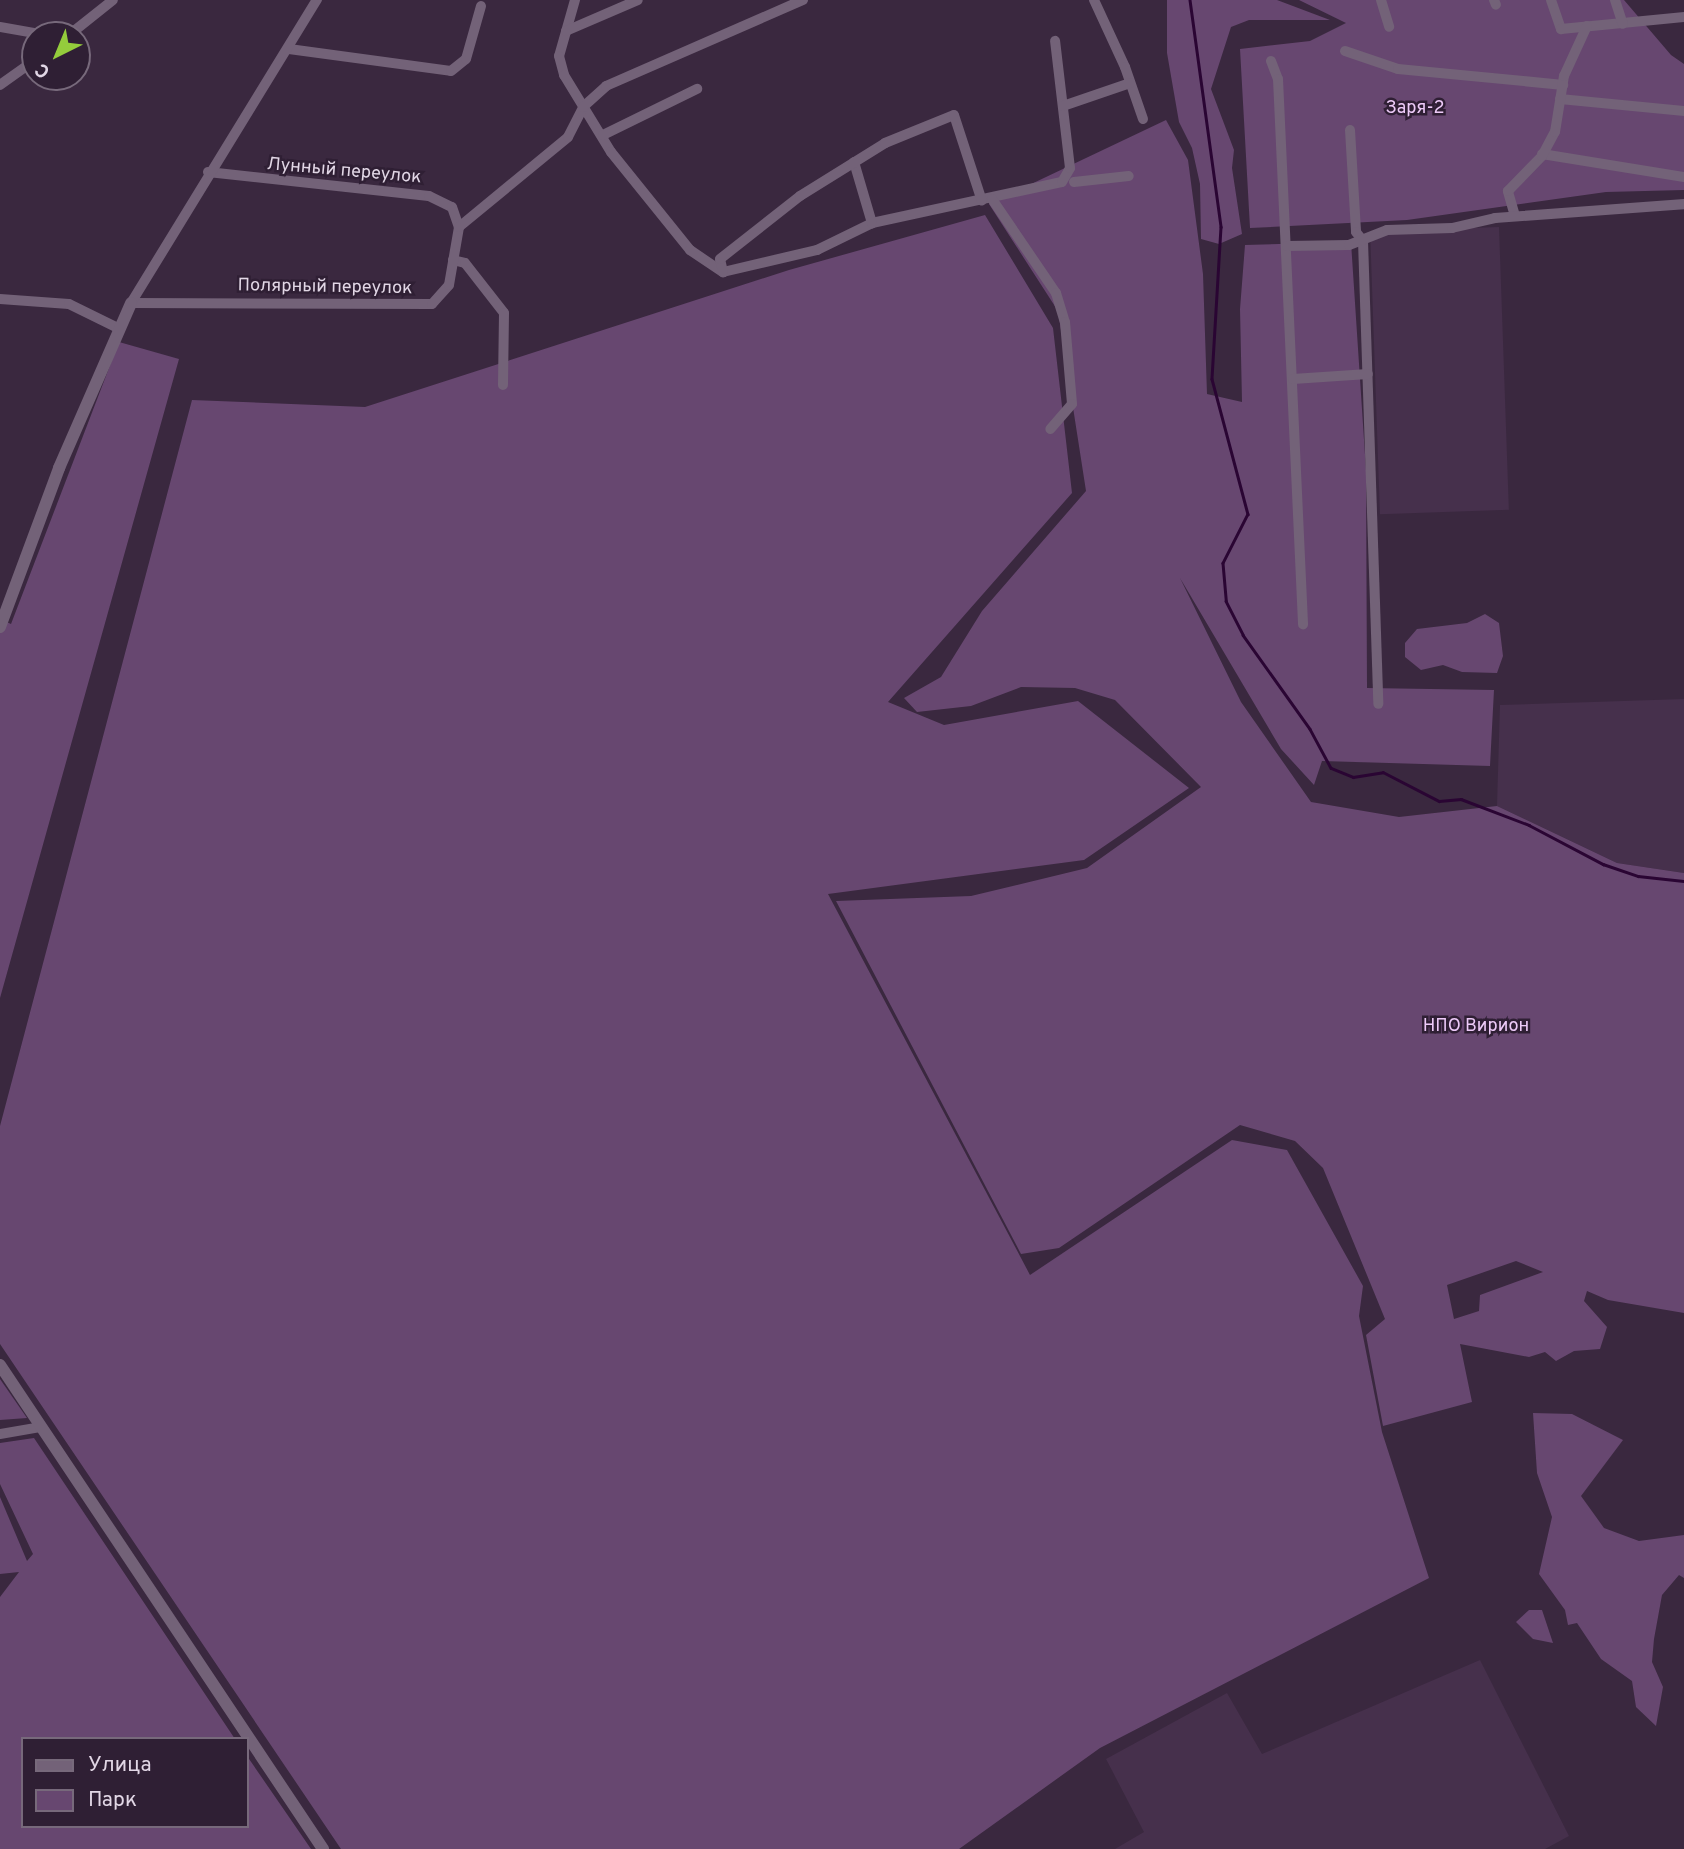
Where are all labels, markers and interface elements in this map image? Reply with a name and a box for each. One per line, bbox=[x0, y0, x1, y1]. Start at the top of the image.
north arrow bbox=[21, 21, 91, 91]
text: С bbox=[30, 57, 56, 83]
park label: Заря-2 bbox=[1385, 98, 1445, 120]
street label: Лунный переулок bbox=[266, 154, 422, 190]
street label: Полярный переулок bbox=[237, 276, 413, 300]
park label: НПО Вирион bbox=[1423, 1016, 1529, 1038]
legend bbox=[21, 1737, 248, 1828]
text: Улица bbox=[88, 1752, 152, 1779]
text: Парк bbox=[88, 1787, 137, 1814]

